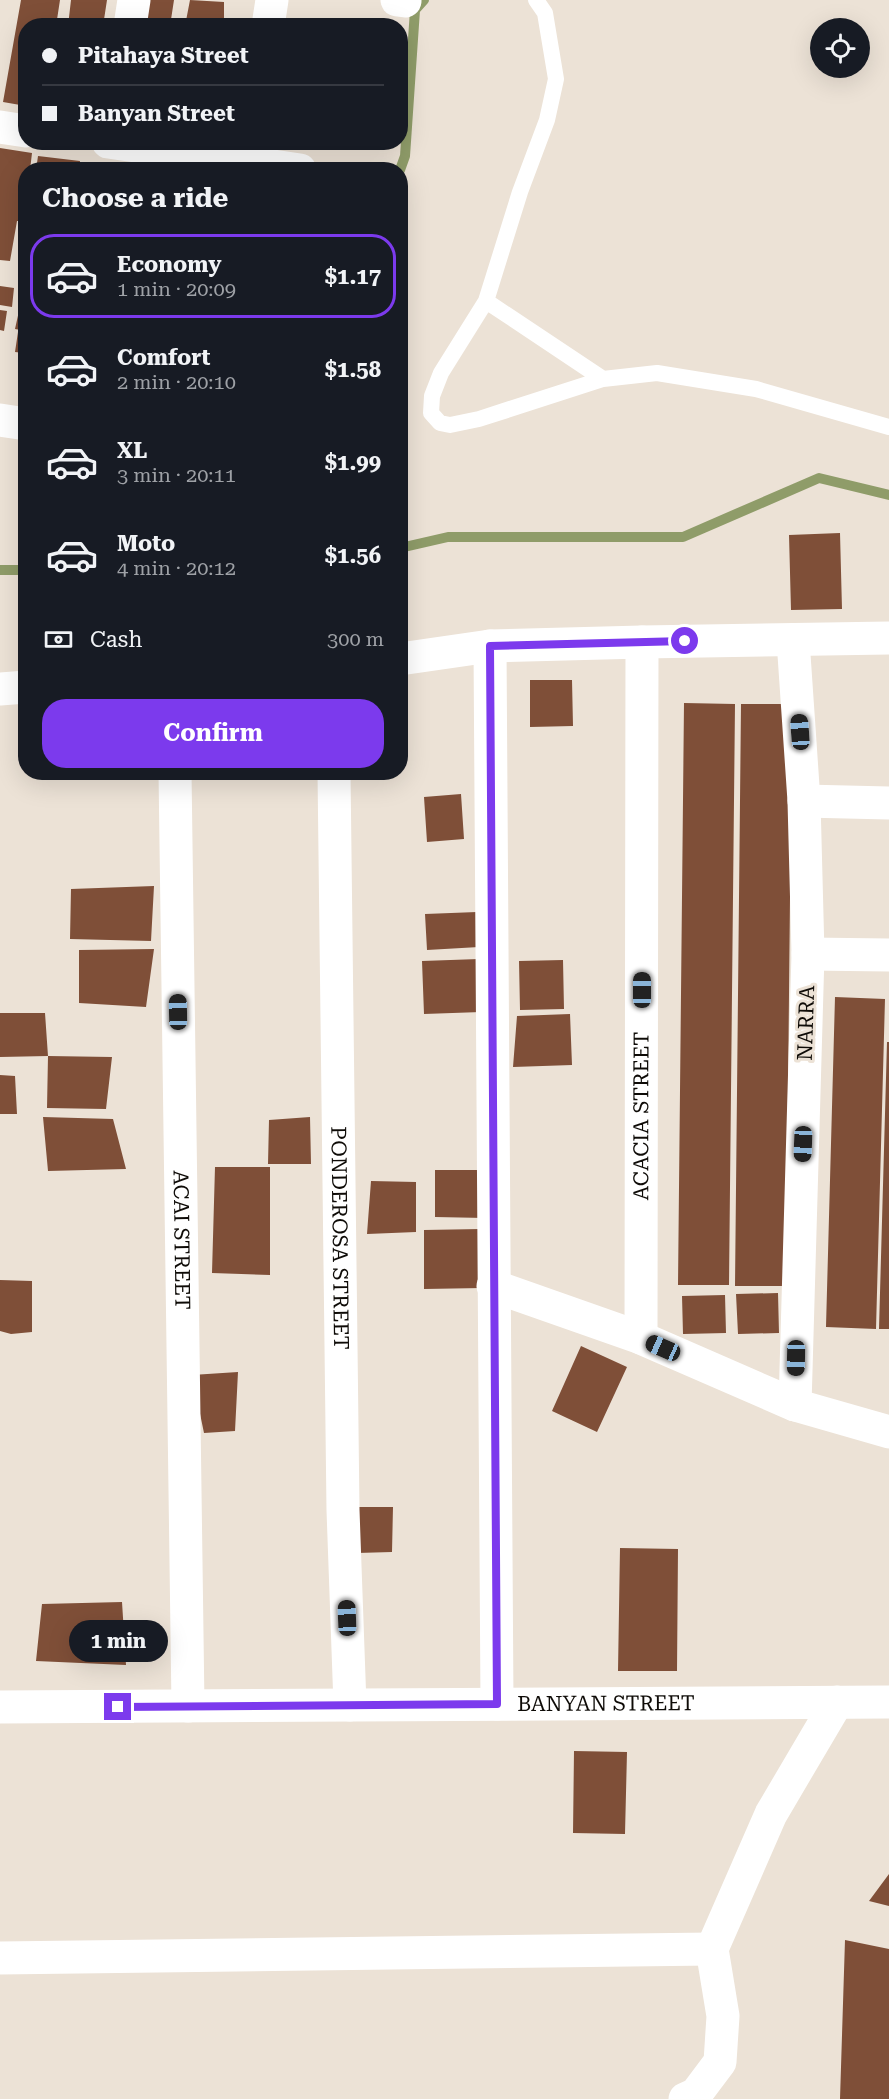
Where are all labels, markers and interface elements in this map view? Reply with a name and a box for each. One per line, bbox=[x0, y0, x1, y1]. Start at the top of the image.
map controls bbox=[810, 18, 870, 78]
button: locate bbox=[810, 18, 870, 78]
text: Pitahaya Street bbox=[78, 43, 249, 68]
text: Banyan Street bbox=[78, 101, 235, 126]
text: Choose a ride bbox=[42, 182, 228, 214]
icon: car bbox=[45, 249, 99, 303]
text: Economy bbox=[117, 252, 221, 277]
text: $1.17 bbox=[325, 264, 381, 289]
text: 1 min · 20:09 bbox=[117, 277, 236, 301]
icon: car bbox=[45, 342, 99, 396]
text: Comfort bbox=[117, 345, 210, 370]
text: $1.58 bbox=[325, 357, 381, 382]
text: 2 min · 20:10 bbox=[117, 370, 236, 394]
icon: car bbox=[45, 435, 99, 489]
text: XL bbox=[117, 438, 147, 463]
text: $1.99 bbox=[325, 450, 381, 475]
text: 3 min · 20:11 bbox=[117, 463, 236, 487]
icon: car bbox=[45, 528, 99, 582]
text: Moto bbox=[117, 531, 175, 556]
text: $1.56 bbox=[325, 543, 381, 568]
text: 4 min · 20:12 bbox=[117, 556, 236, 580]
icon: cash bbox=[42, 623, 75, 656]
text: Cash bbox=[90, 627, 142, 652]
text: 300 m bbox=[327, 627, 384, 651]
route start bbox=[671, 627, 698, 654]
button: Confirm bbox=[42, 699, 384, 768]
car bbox=[790, 713, 810, 751]
car bbox=[633, 972, 651, 1008]
street label: NARRA bbox=[793, 985, 819, 1061]
car bbox=[169, 994, 187, 1030]
street label: ACACIA STREET bbox=[629, 1032, 653, 1200]
street label: PONDEROSA STREET bbox=[326, 1126, 353, 1350]
car bbox=[793, 1126, 813, 1162]
street label: ACAI STREET bbox=[169, 1170, 194, 1310]
car bbox=[643, 1332, 683, 1364]
car bbox=[787, 1340, 805, 1376]
car bbox=[337, 1600, 357, 1636]
callout: 1 min bbox=[68, 1620, 168, 1662]
text: 1 min bbox=[91, 1629, 146, 1653]
street label: BANYAN STREET bbox=[517, 1691, 695, 1716]
route end bbox=[104, 1693, 131, 1720]

